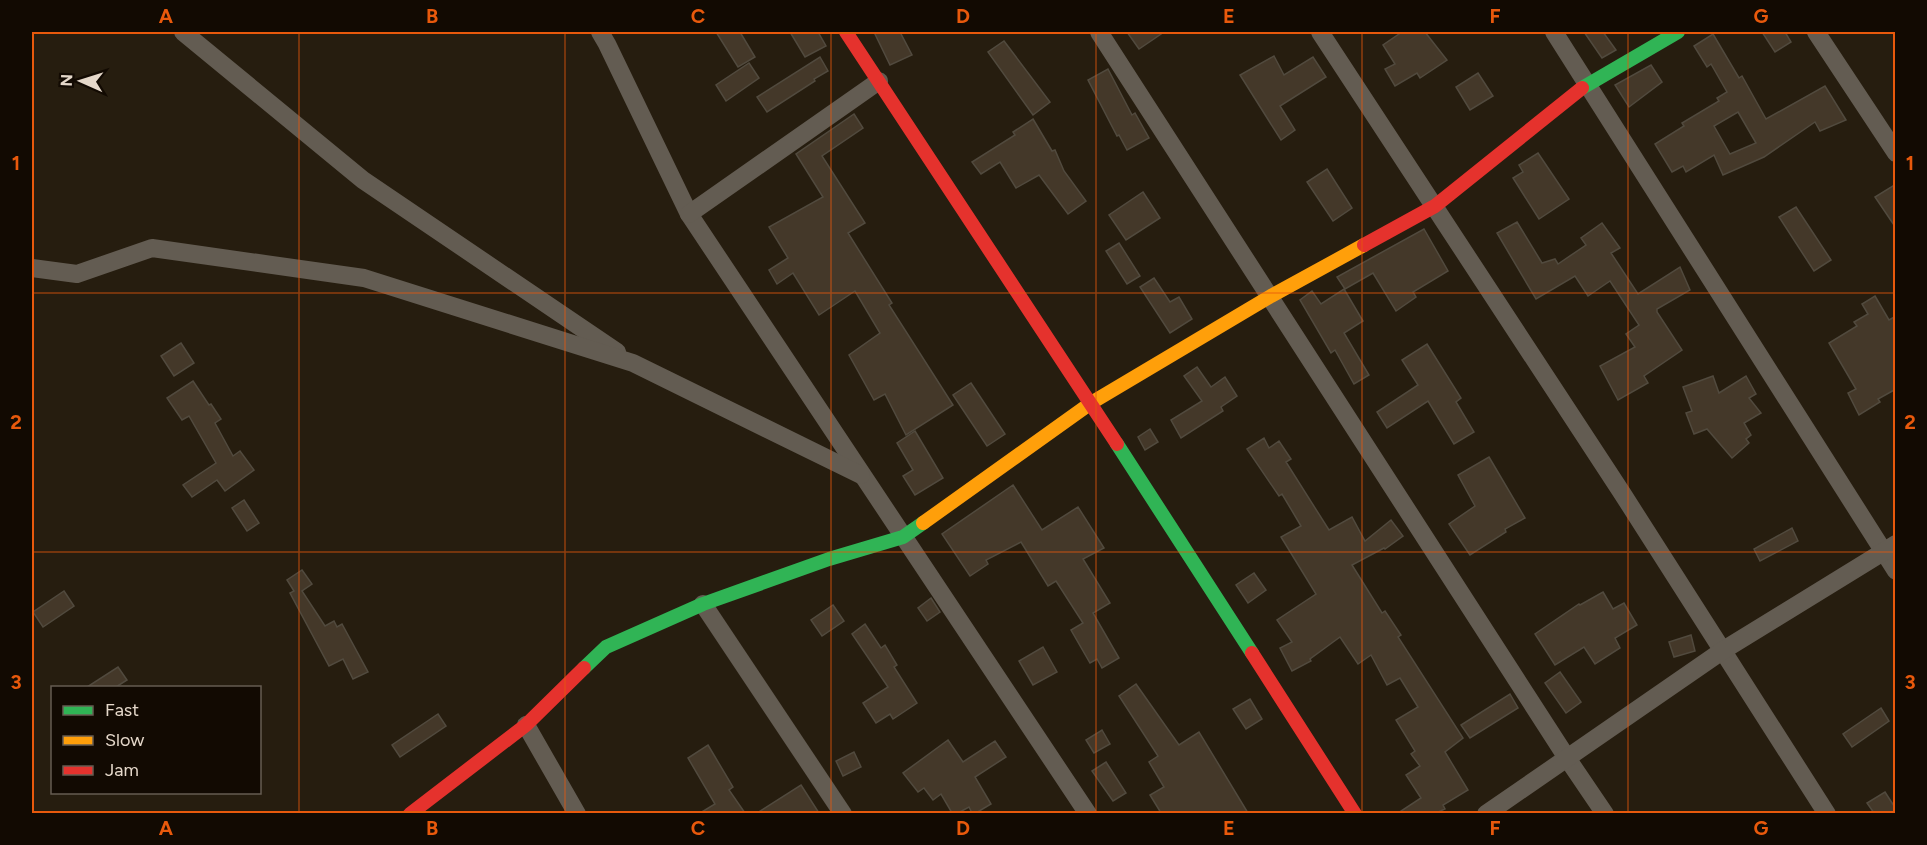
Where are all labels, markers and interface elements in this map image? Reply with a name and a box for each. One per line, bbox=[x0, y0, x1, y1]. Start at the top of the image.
text: A bbox=[159, 4, 174, 28]
text: B bbox=[426, 4, 438, 28]
text: C bbox=[691, 4, 705, 28]
text: D bbox=[956, 4, 970, 28]
text: E bbox=[1223, 4, 1235, 28]
text: F bbox=[1489, 4, 1501, 28]
text: G bbox=[1754, 4, 1769, 28]
north arrow bbox=[51, 51, 111, 111]
text: N bbox=[57, 74, 76, 87]
text: 1 bbox=[12, 151, 20, 175]
text: 1 bbox=[1906, 151, 1914, 175]
text: 2 bbox=[10, 410, 22, 434]
text: 2 bbox=[1904, 410, 1916, 434]
text: 3 bbox=[10, 670, 22, 694]
text: 3 bbox=[1904, 670, 1916, 694]
legend bbox=[51, 686, 261, 794]
text: Fast bbox=[105, 699, 139, 721]
text: Slow bbox=[105, 729, 144, 751]
text: Jam bbox=[105, 759, 139, 781]
text: A bbox=[159, 816, 174, 840]
text: B bbox=[426, 816, 438, 840]
text: C bbox=[691, 816, 705, 840]
text: D bbox=[956, 816, 970, 840]
text: E bbox=[1223, 816, 1235, 840]
text: F bbox=[1489, 816, 1501, 840]
text: G bbox=[1754, 816, 1769, 840]

